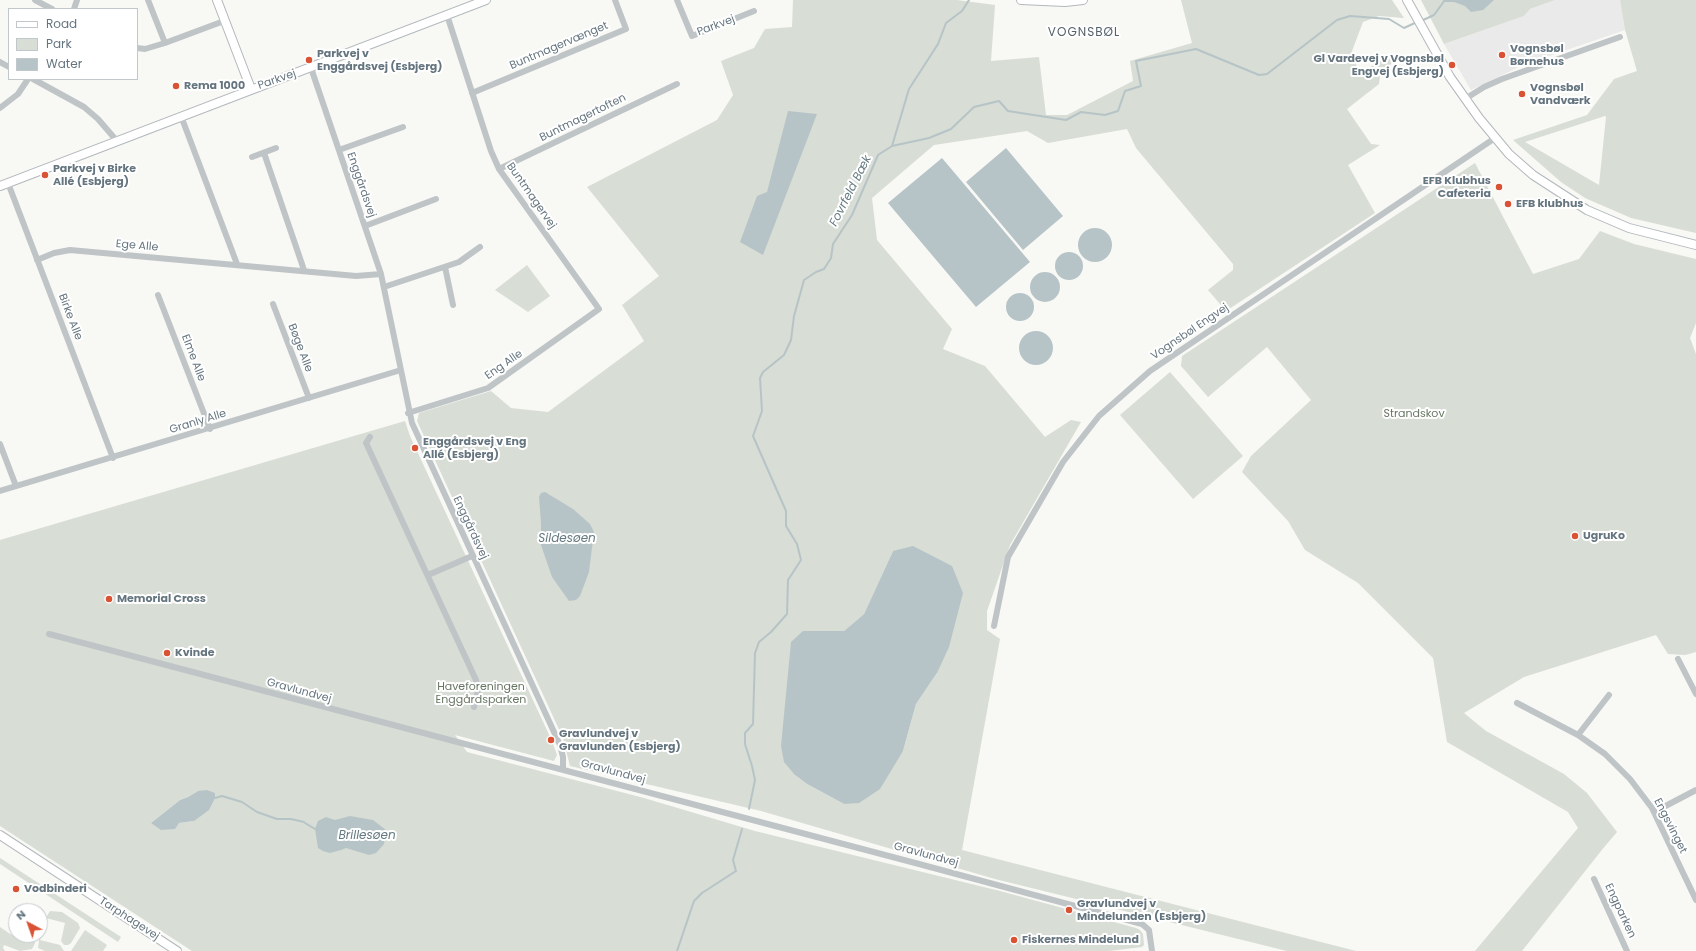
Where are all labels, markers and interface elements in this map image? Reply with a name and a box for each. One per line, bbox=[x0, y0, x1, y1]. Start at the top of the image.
legend bbox=[8, 8, 138, 80]
street label: Parkvej bbox=[695, 13, 737, 39]
text: Road bbox=[46, 15, 77, 32]
street label: Buntmagervænget bbox=[508, 19, 610, 73]
district label: VOGNSBØL bbox=[1048, 26, 1120, 40]
text: Park bbox=[46, 35, 72, 52]
place label: Vognsbøl Børnehus bbox=[1510, 42, 1564, 68]
place label: Parkvej v Enggårdsvej (Esbjerg) bbox=[317, 47, 443, 73]
marker: Vognsbøl Børnehus bbox=[1497, 50, 1507, 60]
place label: Gl Vardevej v Vognsbøl Engvej (Esbjerg) bbox=[1313, 52, 1444, 78]
text: Water bbox=[46, 55, 82, 72]
marker: Parkvej v Enggårdsvej (Esbjerg) bbox=[304, 55, 314, 65]
marker: Gl Vardevej v Vognsbøl Engvej (Esbjerg) bbox=[1447, 60, 1457, 70]
street label: Parkvej bbox=[256, 67, 298, 93]
place label: Rema 1000 bbox=[184, 79, 245, 93]
marker: Rema 1000 bbox=[171, 81, 181, 91]
place label: Vognsbøl Vandværk bbox=[1530, 81, 1591, 107]
marker: Vognsbøl Vandværk bbox=[1517, 89, 1527, 99]
street label: Buntmagertoften bbox=[538, 91, 628, 145]
street label: Enggårdsvej bbox=[344, 151, 378, 219]
water label: Fovrfeld Bæk bbox=[827, 153, 875, 229]
street label: Buntmagervej bbox=[503, 160, 559, 232]
place label: Parkvej v Birke Allé (Esbjerg) bbox=[53, 162, 136, 188]
marker: Parkvej v Birke Allé (Esbjerg) bbox=[40, 170, 50, 180]
place label: EFB Klubhus Cafeteria bbox=[1423, 174, 1491, 200]
marker: EFB Klubhus Cafeteria bbox=[1494, 182, 1504, 192]
place label: EFB klubhus bbox=[1516, 197, 1583, 211]
marker: EFB klubhus bbox=[1503, 199, 1513, 209]
street label: Ege Alle bbox=[115, 238, 159, 254]
street label: Birke Alle bbox=[55, 292, 85, 342]
street label: Vognsbøl Engvej bbox=[1149, 301, 1231, 363]
street label: Bøge Alle bbox=[285, 322, 315, 374]
street label: Elme Alle bbox=[178, 333, 208, 383]
street label: Eng Alle bbox=[483, 347, 525, 383]
street label: Granly Alle bbox=[168, 407, 228, 437]
park label: Strandskov bbox=[1383, 407, 1445, 421]
place label: Enggårdsvej v Eng Allé (Esbjerg) bbox=[423, 435, 526, 461]
marker: Enggårdsvej v Eng Allé (Esbjerg) bbox=[410, 443, 420, 453]
street label: Enggårdsvej bbox=[450, 494, 490, 562]
place label: UgruKo bbox=[1583, 529, 1625, 543]
marker: UgruKo bbox=[1570, 531, 1580, 541]
water label: Sildesøen bbox=[538, 532, 596, 546]
place label: Memorial Cross bbox=[117, 592, 206, 606]
marker: Memorial Cross bbox=[104, 594, 114, 604]
place label: Kvinde bbox=[175, 646, 214, 660]
marker: Kvinde bbox=[162, 648, 172, 658]
street label: Gravlundvej bbox=[265, 676, 333, 706]
park label: Haveforeningen Enggårdsparken bbox=[436, 680, 526, 706]
place label: Gravlundvej v Gravlunden (Esbjerg) bbox=[559, 727, 681, 753]
marker: Gravlundvej v Gravlunden (Esbjerg) bbox=[546, 735, 556, 745]
street label: Gravlundvej bbox=[579, 757, 647, 787]
street label: Engsvinget bbox=[1650, 796, 1690, 856]
water label: Brillesøen bbox=[338, 829, 396, 843]
street label: Gravlundvej bbox=[892, 840, 960, 870]
place label: Vodbinderi bbox=[24, 882, 87, 896]
street label: Engparken bbox=[1602, 882, 1638, 940]
marker: Vodbinderi bbox=[11, 884, 21, 894]
street label: Tarphagevej bbox=[96, 895, 162, 943]
place label: Gravlundvej v Mindelunden (Esbjerg) bbox=[1077, 897, 1206, 923]
north arrow bbox=[8, 903, 48, 943]
marker: Gravlundvej v Mindelunden (Esbjerg) bbox=[1064, 905, 1074, 915]
text: N bbox=[12, 906, 29, 923]
place label: Fiskernes Mindelund bbox=[1022, 933, 1139, 947]
marker: Fiskernes Mindelund bbox=[1009, 935, 1019, 945]

